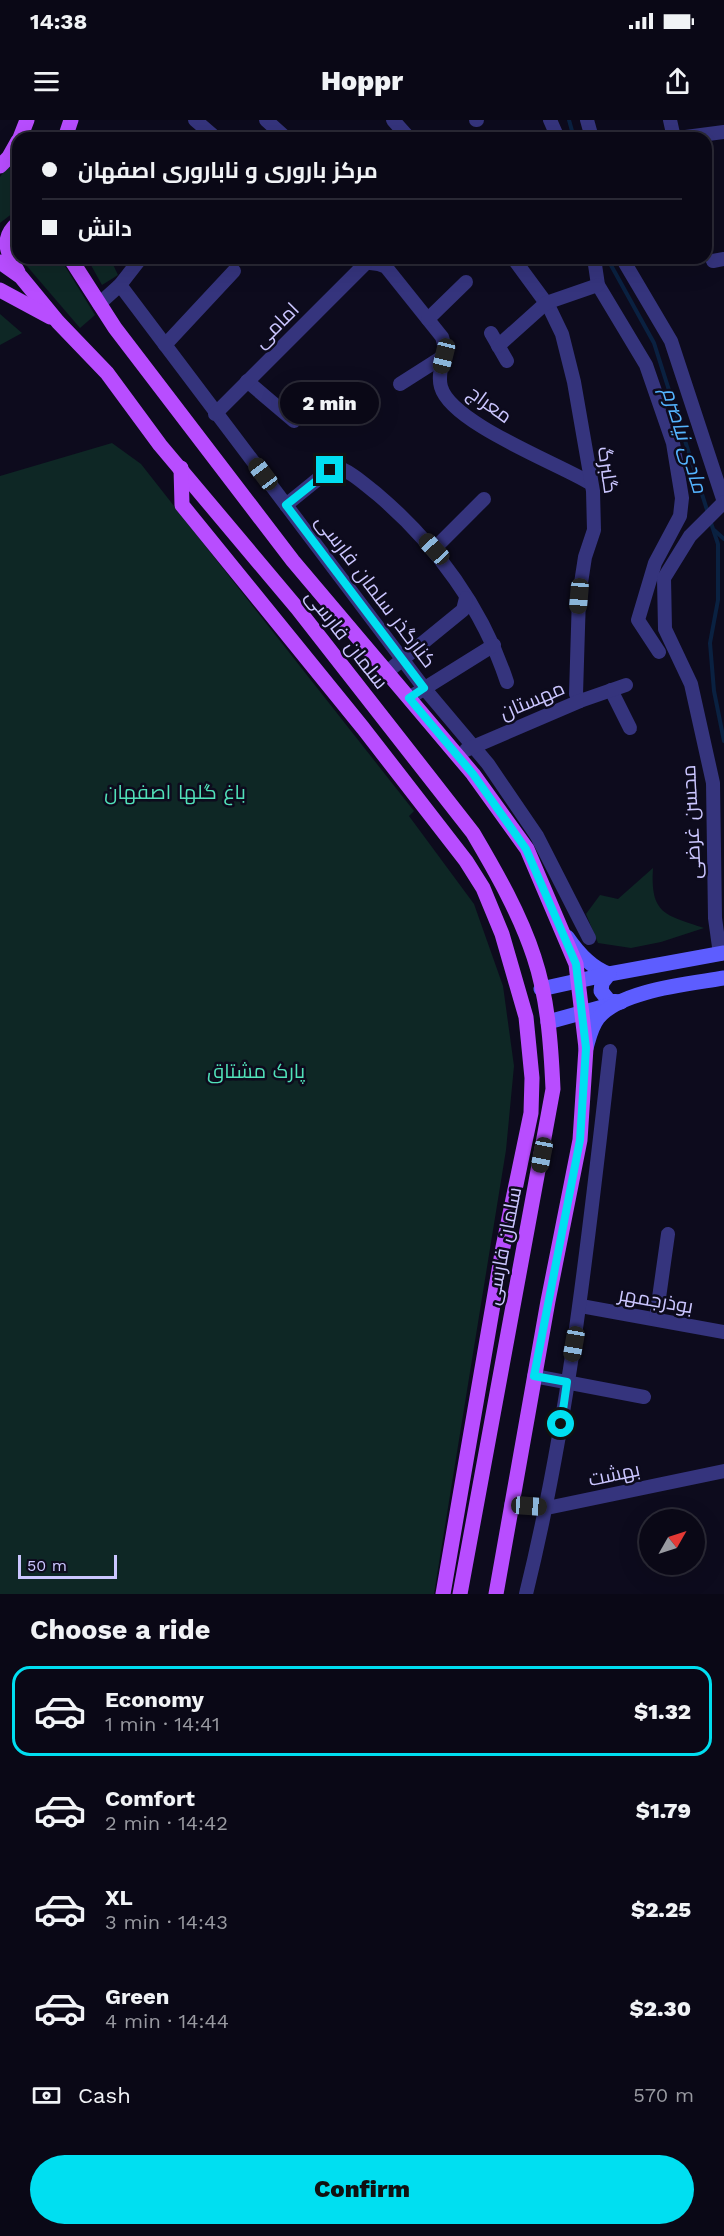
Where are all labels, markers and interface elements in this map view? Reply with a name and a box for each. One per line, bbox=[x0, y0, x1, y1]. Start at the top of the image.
text: 14:38 bbox=[30, 9, 87, 34]
icon: menu bbox=[30, 65, 63, 98]
text: Hoppr bbox=[321, 65, 403, 97]
icon: share bbox=[661, 65, 694, 98]
text: مرکز باروری و ناباروری اصفهان bbox=[78, 158, 378, 183]
text: دانش bbox=[78, 216, 132, 241]
street label: امامی bbox=[248, 297, 305, 354]
car bbox=[431, 336, 457, 376]
street label: معراج bbox=[462, 380, 517, 430]
callout: 2 min bbox=[280, 383, 380, 425]
water label: مادی نیاصرم bbox=[655, 383, 713, 497]
text: 2 min bbox=[302, 391, 357, 415]
street label: گلبرگ bbox=[593, 445, 623, 495]
car bbox=[245, 454, 281, 494]
route end bbox=[316, 456, 343, 483]
street label: کنارگذر سلمان فارسی bbox=[311, 510, 441, 672]
car bbox=[415, 530, 453, 568]
car bbox=[568, 577, 590, 615]
street label: سلمان فارسی bbox=[301, 584, 393, 694]
street label: مهستان bbox=[496, 676, 569, 725]
street label: محسن غرضی bbox=[676, 764, 707, 880]
park label: باغ گلها اصفهان bbox=[104, 780, 246, 806]
park label: پارک مشتاق bbox=[207, 1059, 306, 1084]
car bbox=[530, 1136, 554, 1174]
street label: سلمان فارسی bbox=[480, 1185, 527, 1307]
street label: بوذرجمهر bbox=[616, 1281, 695, 1319]
car bbox=[562, 1325, 586, 1363]
route start bbox=[547, 1410, 574, 1437]
street label: بهشت bbox=[586, 1457, 642, 1492]
car bbox=[510, 1496, 548, 1516]
north arrow bbox=[639, 1509, 705, 1575]
map controls bbox=[639, 1509, 705, 1575]
scale bar bbox=[18, 1552, 117, 1580]
text: 50 m bbox=[27, 1556, 67, 1575]
text: Choose a ride bbox=[30, 1614, 210, 1646]
icon: car bbox=[33, 1684, 87, 1738]
text: Economy bbox=[105, 1687, 204, 1712]
text: $1.32 bbox=[634, 1699, 691, 1724]
text: 1 min · 14:41 bbox=[105, 1712, 220, 1736]
icon: car bbox=[33, 1783, 87, 1837]
text: Comfort bbox=[105, 1786, 195, 1811]
text: $1.79 bbox=[636, 1798, 691, 1823]
text: 2 min · 14:42 bbox=[105, 1811, 228, 1835]
icon: car bbox=[33, 1882, 87, 1936]
text: XL bbox=[105, 1885, 133, 1910]
text: $2.25 bbox=[631, 1897, 691, 1922]
text: 3 min · 14:43 bbox=[105, 1910, 228, 1934]
icon: car bbox=[33, 1981, 87, 2035]
text: Green bbox=[105, 1984, 169, 2009]
text: $2.30 bbox=[630, 1996, 691, 2021]
text: 4 min · 14:44 bbox=[105, 2009, 229, 2033]
icon: cash bbox=[30, 2079, 63, 2112]
text: Cash bbox=[78, 2083, 131, 2108]
text: 570 m bbox=[633, 2083, 694, 2107]
button: Confirm bbox=[30, 2155, 694, 2224]

